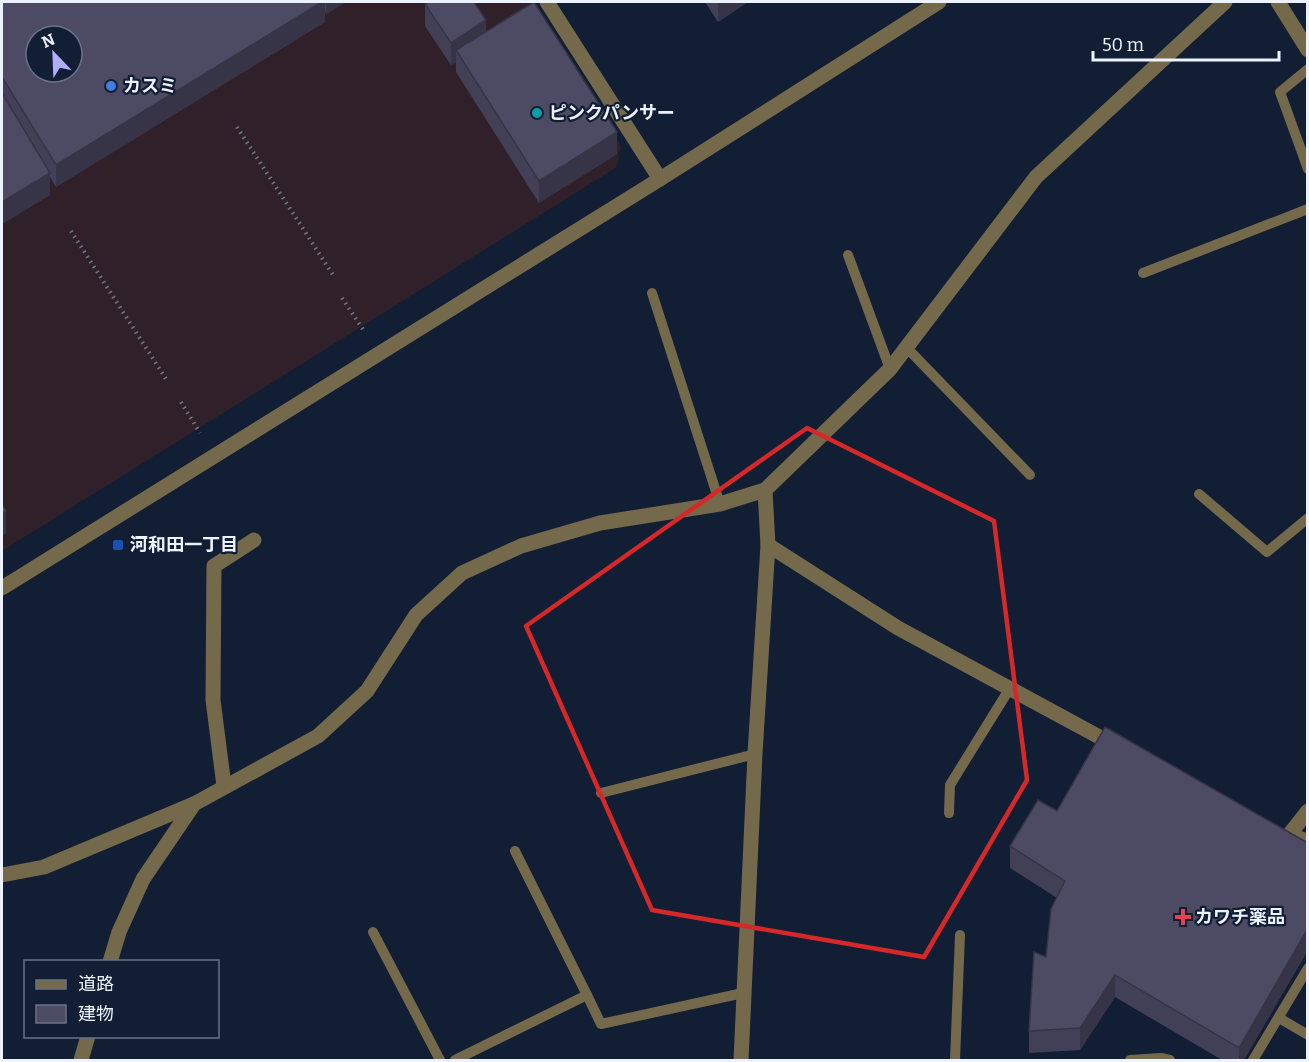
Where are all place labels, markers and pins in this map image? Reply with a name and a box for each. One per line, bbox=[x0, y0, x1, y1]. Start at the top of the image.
place label: カスミ bbox=[123, 75, 177, 97]
marker: カスミ bbox=[104, 79, 118, 93]
place label: ピンクパンサー bbox=[549, 102, 675, 124]
marker: ピンクパンサー bbox=[530, 106, 544, 120]
place label: 河和田一丁目 bbox=[130, 534, 238, 556]
marker: 河和田一丁目 bbox=[111, 538, 125, 552]
place label: カワチ薬品 bbox=[1195, 906, 1285, 928]
marker: カワチ薬品 bbox=[1176, 910, 1190, 924]

